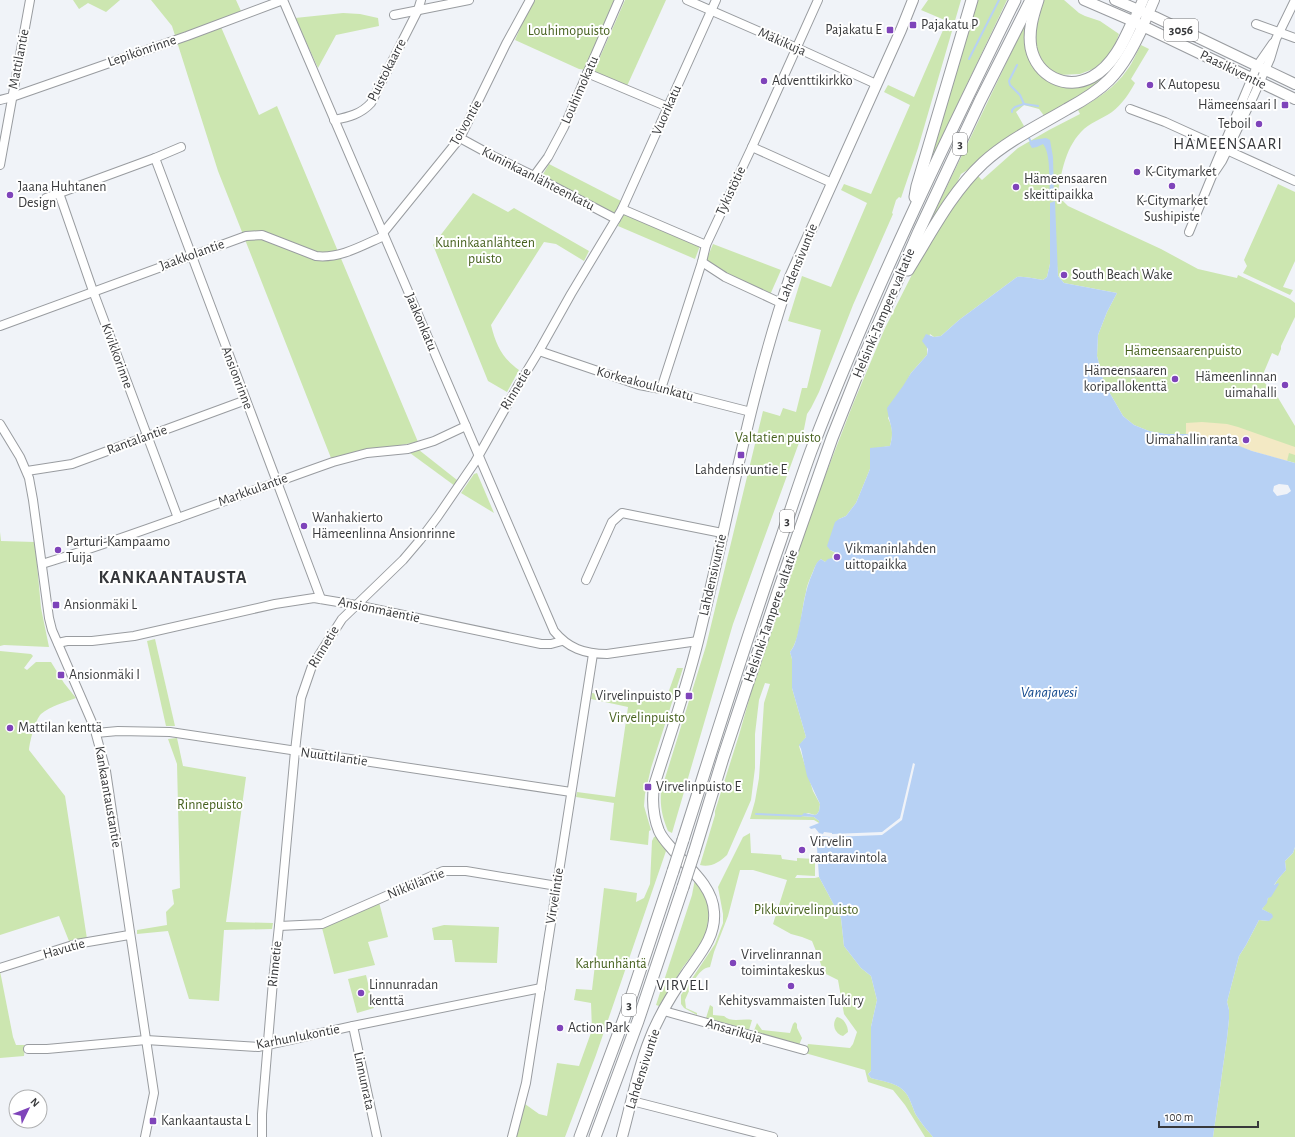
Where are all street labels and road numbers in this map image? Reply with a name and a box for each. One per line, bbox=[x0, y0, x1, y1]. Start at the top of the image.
road number: 3056 bbox=[1164, 19, 1198, 41]
street label: Mäkikuja bbox=[756, 25, 809, 59]
street label: Mattilantie bbox=[6, 28, 32, 90]
street label: Lepikönrinne bbox=[106, 33, 178, 69]
street label: Puistokaarre bbox=[365, 36, 409, 104]
street label: Paasikiventie bbox=[1198, 48, 1268, 92]
street label: Louhimokatu bbox=[559, 54, 601, 126]
street label: Vuorikatu bbox=[650, 83, 684, 137]
street label: Toivontie bbox=[447, 98, 485, 148]
road number: 3 bbox=[953, 133, 967, 155]
street label: Kuninkaanlähteenkatu bbox=[479, 145, 597, 213]
street label: Tykistötie bbox=[714, 164, 748, 218]
street label: Lahdensivuntie bbox=[776, 222, 820, 304]
street label: Jaakkolantie bbox=[158, 237, 226, 273]
street label: Helsinki-Tampere valtatie bbox=[850, 246, 918, 380]
street label: Jaakonkatu bbox=[403, 291, 439, 353]
street label: Kivikkorinne bbox=[99, 322, 135, 390]
street label: Ansionrinne bbox=[219, 345, 255, 411]
street label: Korkeakoulunkatu bbox=[595, 364, 695, 404]
street label: Rinnetie bbox=[498, 366, 534, 412]
street label: Rantalantie bbox=[105, 423, 169, 457]
street label: Markkulantie bbox=[216, 471, 290, 509]
road number: 3 bbox=[780, 510, 794, 532]
street label: Lahdensivuntie bbox=[697, 533, 729, 617]
street label: Helsinki-Tampere valtatie bbox=[742, 548, 800, 684]
street label: Ansionmäentie bbox=[337, 595, 421, 625]
street label: Rinnetie bbox=[306, 624, 342, 670]
street label: Kankaantaustantie bbox=[92, 745, 124, 849]
street label: Nuuttilantie bbox=[300, 745, 368, 769]
street label: Nikkiläntie bbox=[385, 866, 447, 902]
street label: Virvelintie bbox=[544, 867, 566, 925]
street label: Havutie bbox=[41, 936, 87, 962]
street label: Rinnetie bbox=[266, 940, 284, 988]
road number: 3 bbox=[622, 994, 636, 1016]
street label: Ansarikuja bbox=[704, 1016, 764, 1046]
street label: Karhunlukontie bbox=[255, 1022, 341, 1052]
street label: Lahdensivuntie bbox=[623, 1027, 663, 1111]
street label: Linnunrata bbox=[351, 1050, 377, 1112]

